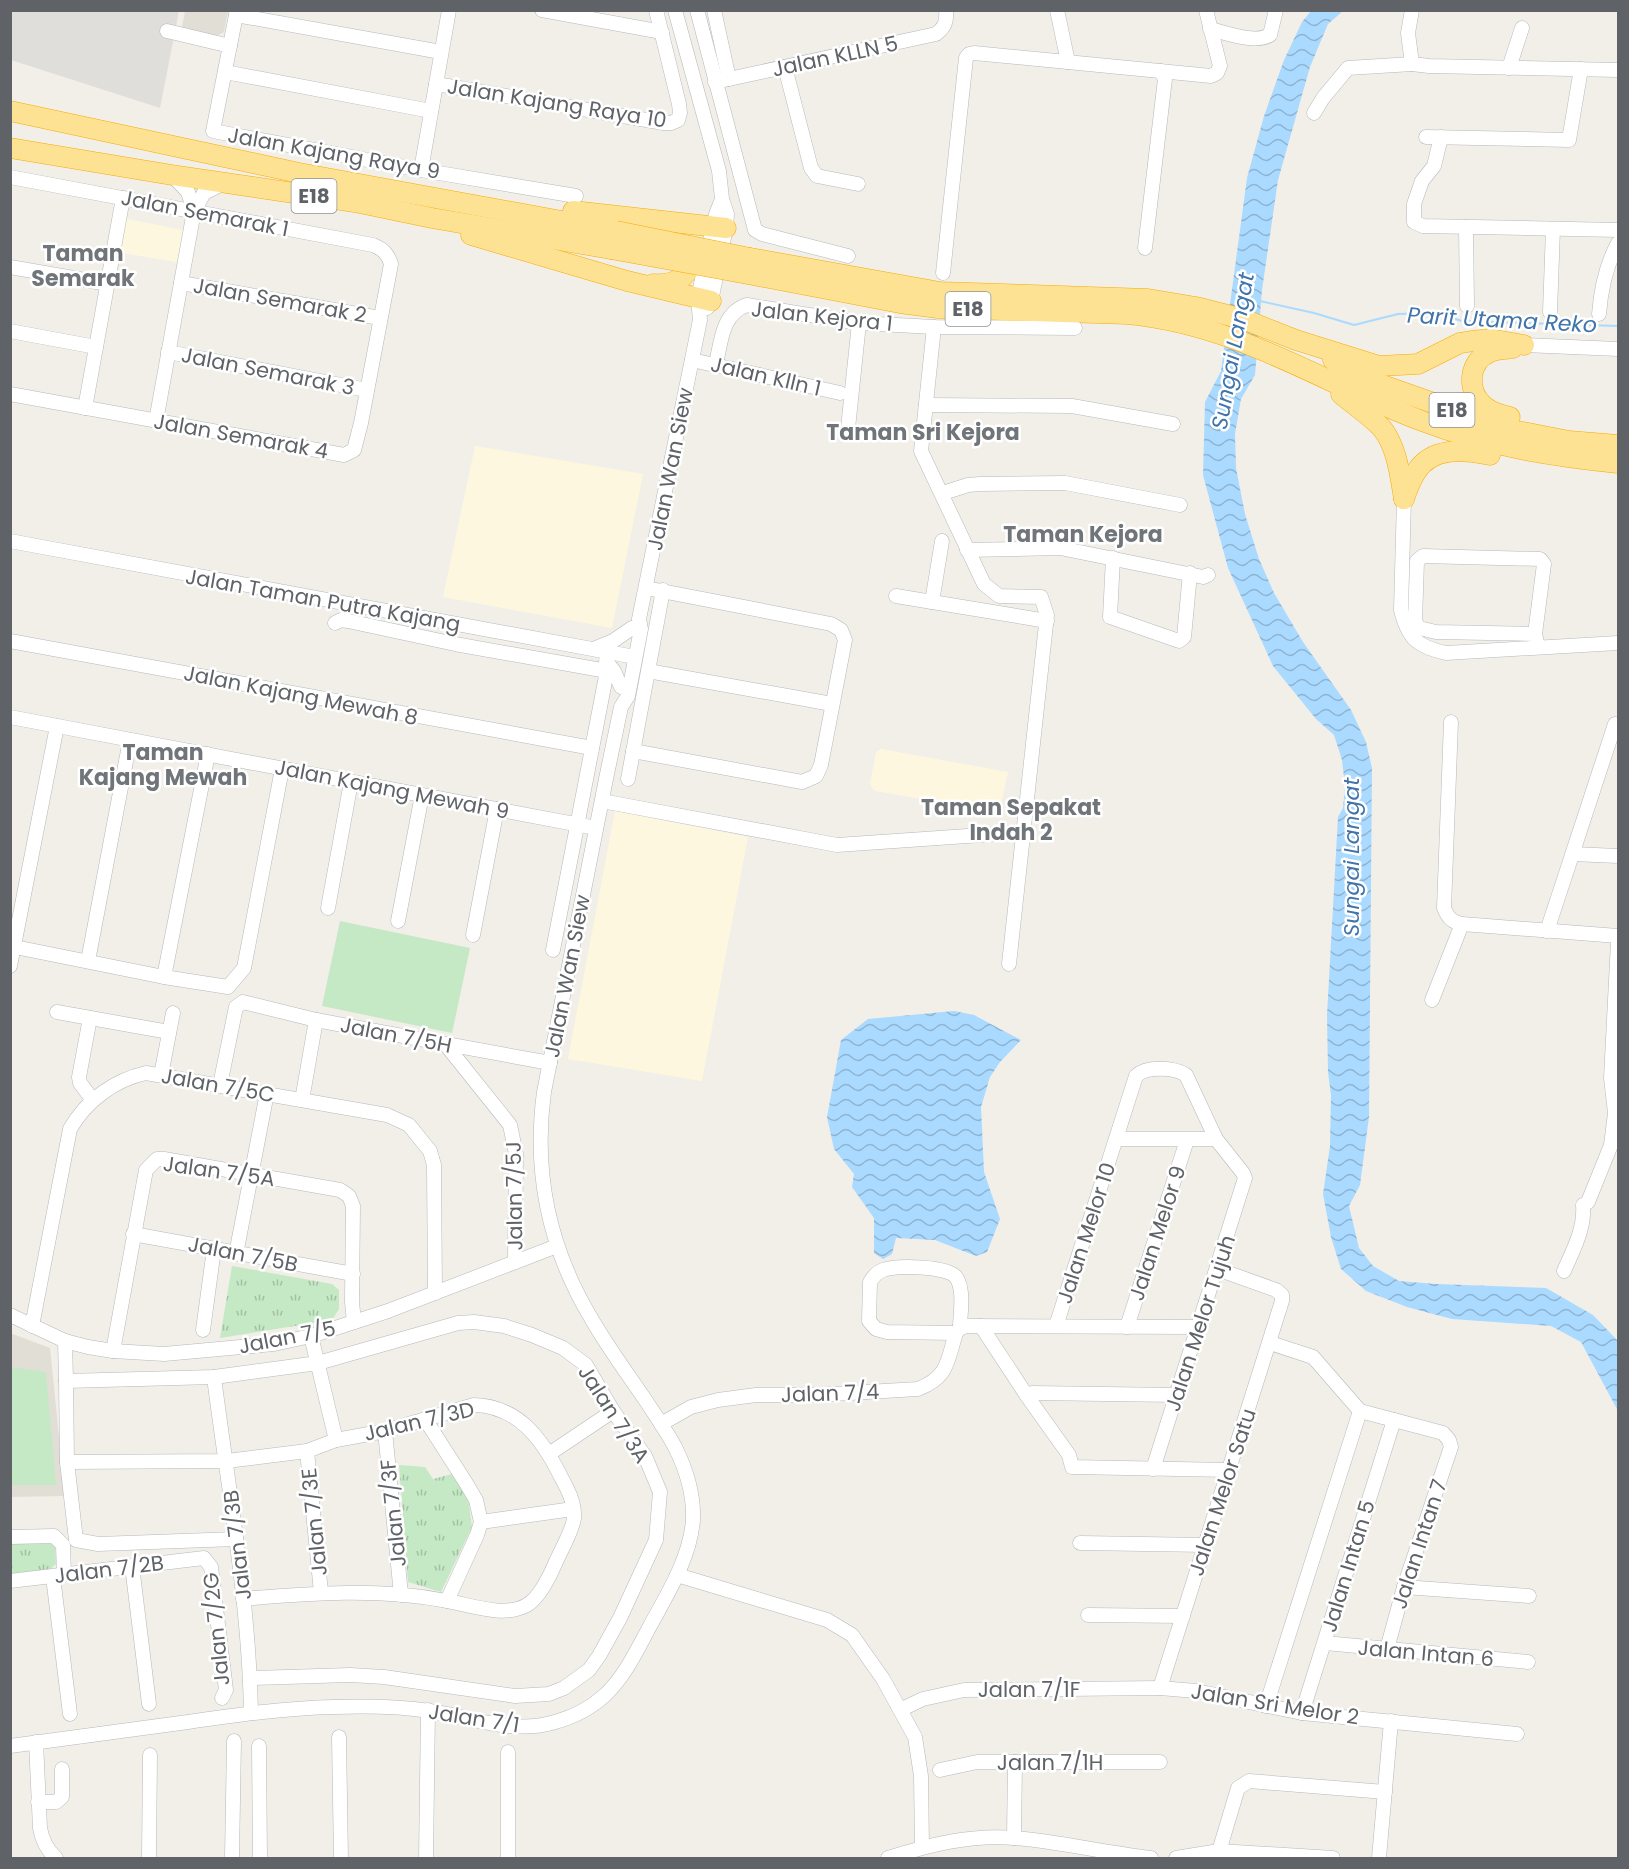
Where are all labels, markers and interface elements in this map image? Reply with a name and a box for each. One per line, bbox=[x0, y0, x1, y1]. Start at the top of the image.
street label: Jalan KLLN 5 bbox=[769, 29, 901, 83]
street label: Jalan Kajang Raya 10 bbox=[445, 71, 669, 135]
street label: Jalan Kajang Raya 9 bbox=[226, 120, 442, 186]
road number: E18 bbox=[292, 179, 336, 213]
street label: Jalan Semarak 1 bbox=[119, 183, 291, 243]
district label: Taman Semarak bbox=[31, 238, 135, 294]
water label: Sungai Langat bbox=[1204, 269, 1262, 432]
street label: Jalan Semarak 2 bbox=[191, 270, 369, 330]
road number: E18 bbox=[946, 292, 990, 326]
street label: Jalan Kejora 1 bbox=[750, 294, 894, 338]
water label: Parit Utama Reko bbox=[1406, 300, 1598, 340]
street label: Jalan Semarak 3 bbox=[179, 340, 357, 402]
street label: Jalan Klln 1 bbox=[708, 349, 824, 403]
street label: Jalan Wan Siew bbox=[640, 385, 700, 553]
road number: E18 bbox=[1430, 393, 1474, 427]
street label: Jalan Semarak 4 bbox=[152, 406, 330, 466]
district label: Taman Sri Kejora bbox=[826, 417, 1020, 448]
district label: Taman Kejora bbox=[1003, 519, 1163, 550]
street label: Jalan Taman Putra Kajang bbox=[183, 562, 463, 638]
street label: Jalan Kajang Mewah 8 bbox=[181, 658, 421, 732]
district label: Taman Kajang Mewah bbox=[79, 737, 247, 793]
street label: Jalan Kajang Mewah 9 bbox=[272, 752, 512, 826]
water label: Sungai Langat bbox=[1336, 777, 1367, 936]
district label: Taman Sepakat Indah 2 bbox=[921, 792, 1101, 848]
street label: Jalan Wan Siew bbox=[537, 892, 597, 1060]
street label: Jalan 7/5H bbox=[338, 1010, 454, 1060]
street label: Jalan 7/5C bbox=[159, 1061, 277, 1109]
street label: Jalan 7/5J bbox=[499, 1141, 529, 1251]
street label: Jalan 7/5A bbox=[161, 1149, 277, 1193]
street label: Jalan Melor 10 bbox=[1050, 1159, 1122, 1307]
street label: Jalan Melor 9 bbox=[1122, 1162, 1192, 1304]
street label: Jalan 7/5B bbox=[186, 1229, 300, 1279]
street label: Jalan Melor Tujuh bbox=[1158, 1231, 1242, 1415]
street label: Jalan 7/5 bbox=[236, 1313, 338, 1361]
street label: Jalan 7/3A bbox=[571, 1359, 657, 1469]
street label: Jalan 7/4 bbox=[780, 1377, 880, 1409]
street label: Jalan 7/3D bbox=[361, 1394, 477, 1448]
street label: Jalan Melor Satu bbox=[1181, 1405, 1263, 1579]
street label: Jalan 7/3F bbox=[373, 1458, 413, 1568]
street label: Jalan 7/3E bbox=[294, 1467, 334, 1577]
street label: Jalan Intan 7 bbox=[1384, 1475, 1454, 1613]
street label: Jalan 7/3B bbox=[216, 1488, 258, 1602]
street label: Jalan Intan 5 bbox=[1314, 1497, 1382, 1635]
street label: Jalan 7/2B bbox=[53, 1548, 165, 1590]
street label: Jalan 7/2G bbox=[196, 1571, 236, 1687]
street label: Jalan Intan 6 bbox=[1357, 1633, 1495, 1673]
street label: Jalan 7/1F bbox=[978, 1675, 1080, 1704]
street label: Jalan Sri Melor 2 bbox=[1189, 1676, 1361, 1732]
street label: Jalan 7/1 bbox=[426, 1696, 522, 1740]
street label: Jalan 7/1H bbox=[997, 1748, 1103, 1777]

